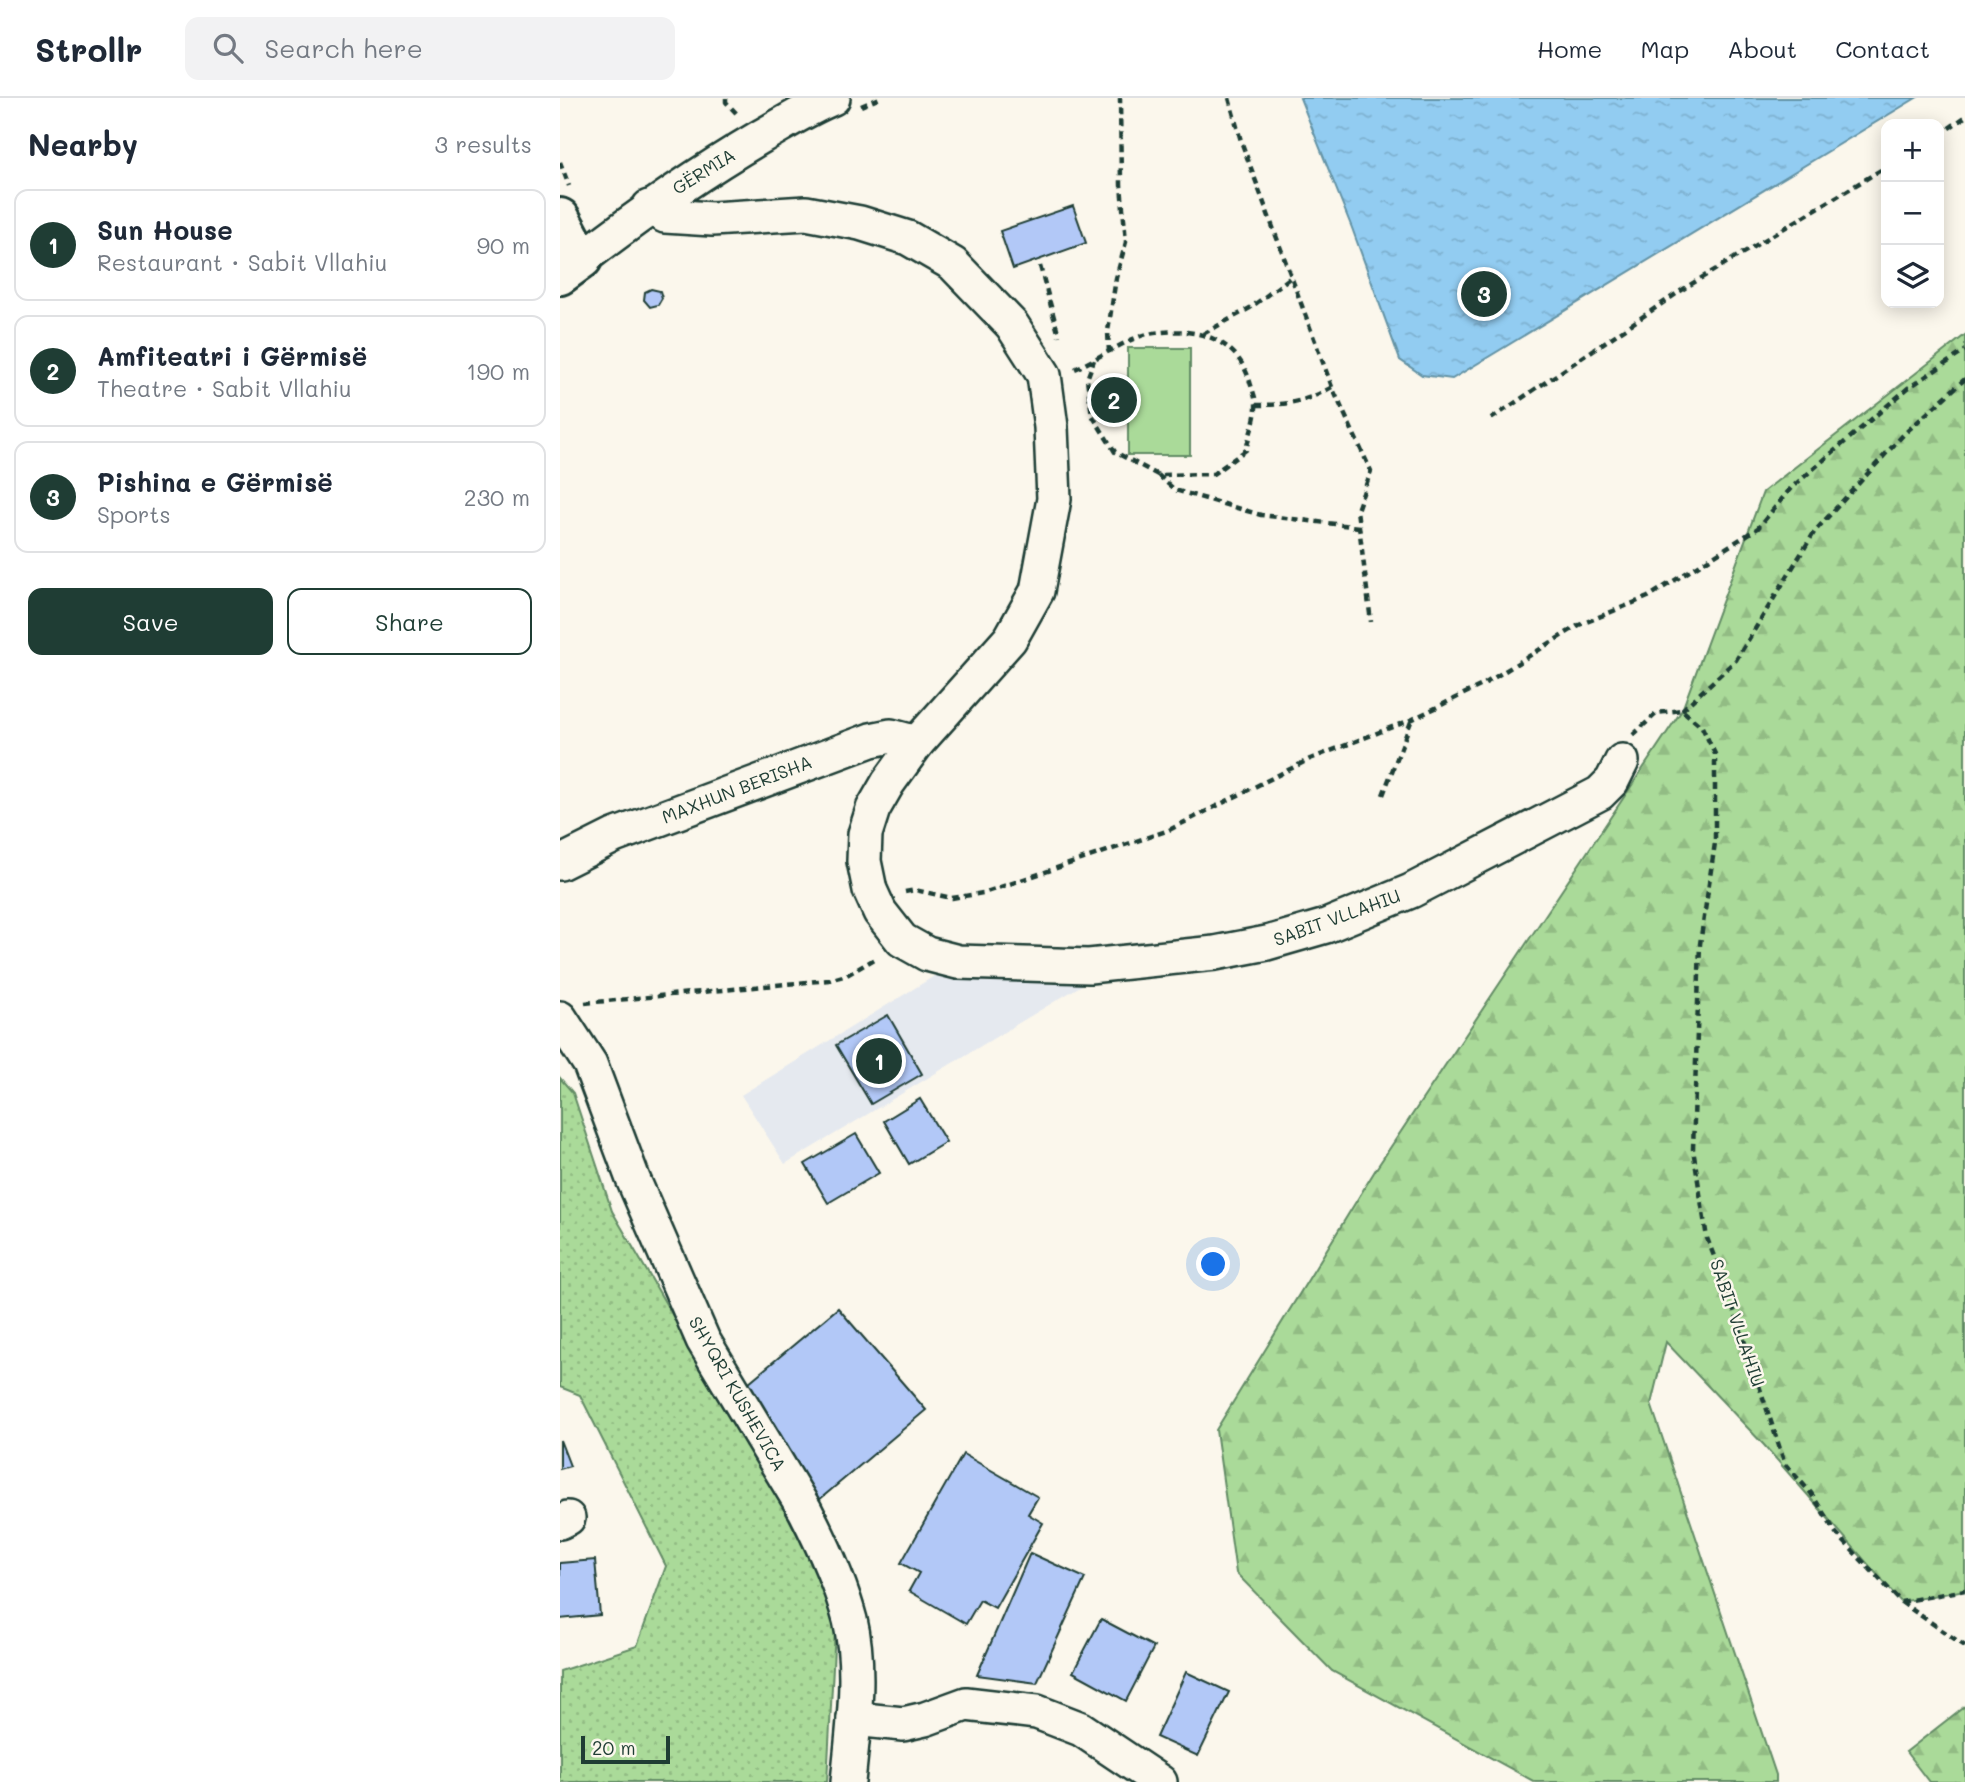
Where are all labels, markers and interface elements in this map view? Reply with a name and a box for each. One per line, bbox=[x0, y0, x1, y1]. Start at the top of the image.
search box bbox=[185, 17, 675, 80]
text: Strollr bbox=[35, 27, 143, 70]
icon: search bbox=[209, 29, 247, 67]
text: Search here bbox=[265, 31, 423, 65]
text: Home bbox=[1537, 33, 1602, 64]
text: Map bbox=[1640, 33, 1689, 64]
text: About bbox=[1727, 33, 1797, 64]
text: Contact bbox=[1835, 33, 1930, 64]
map controls bbox=[1881, 119, 1944, 308]
button: + bbox=[1881, 119, 1944, 182]
text: Nearby bbox=[28, 124, 138, 164]
text: 3 results bbox=[435, 129, 532, 159]
street label: GËRMIA bbox=[667, 142, 739, 200]
button: − bbox=[1881, 182, 1944, 245]
text: Sun House bbox=[97, 213, 233, 247]
text: 1 bbox=[48, 230, 58, 260]
text: 90 m bbox=[477, 230, 530, 260]
button: layers bbox=[1881, 245, 1944, 308]
text: Restaurant · Sabit Vllahiu bbox=[97, 247, 387, 277]
pin: 3 bbox=[1461, 268, 1507, 320]
text: Amfiteatri i Gërmisë bbox=[97, 339, 367, 373]
text: 2 bbox=[47, 356, 59, 386]
text: 190 m bbox=[466, 356, 530, 386]
text: Theatre · Sabit Vllahiu bbox=[97, 373, 352, 403]
pin: 2 bbox=[1091, 374, 1137, 426]
text: Pishina e Gërmisë bbox=[97, 465, 333, 499]
text: 3 bbox=[46, 482, 60, 512]
text: 230 m bbox=[464, 482, 530, 512]
text: Sports bbox=[97, 499, 171, 529]
button: Save bbox=[28, 588, 273, 655]
button: Share bbox=[287, 588, 532, 655]
street label: MAXHUN BERISHA bbox=[658, 749, 815, 829]
street label: SABIT VLLAHIU bbox=[1270, 883, 1403, 951]
pin: 1 bbox=[856, 1035, 902, 1087]
your location bbox=[1196, 1247, 1230, 1281]
street label: SABIT VLLAHIU bbox=[1705, 1256, 1771, 1390]
street label: SHYQRI KUSHEVICA bbox=[684, 1312, 792, 1475]
scale bar bbox=[581, 1733, 670, 1765]
text: 20 m bbox=[592, 1735, 636, 1760]

